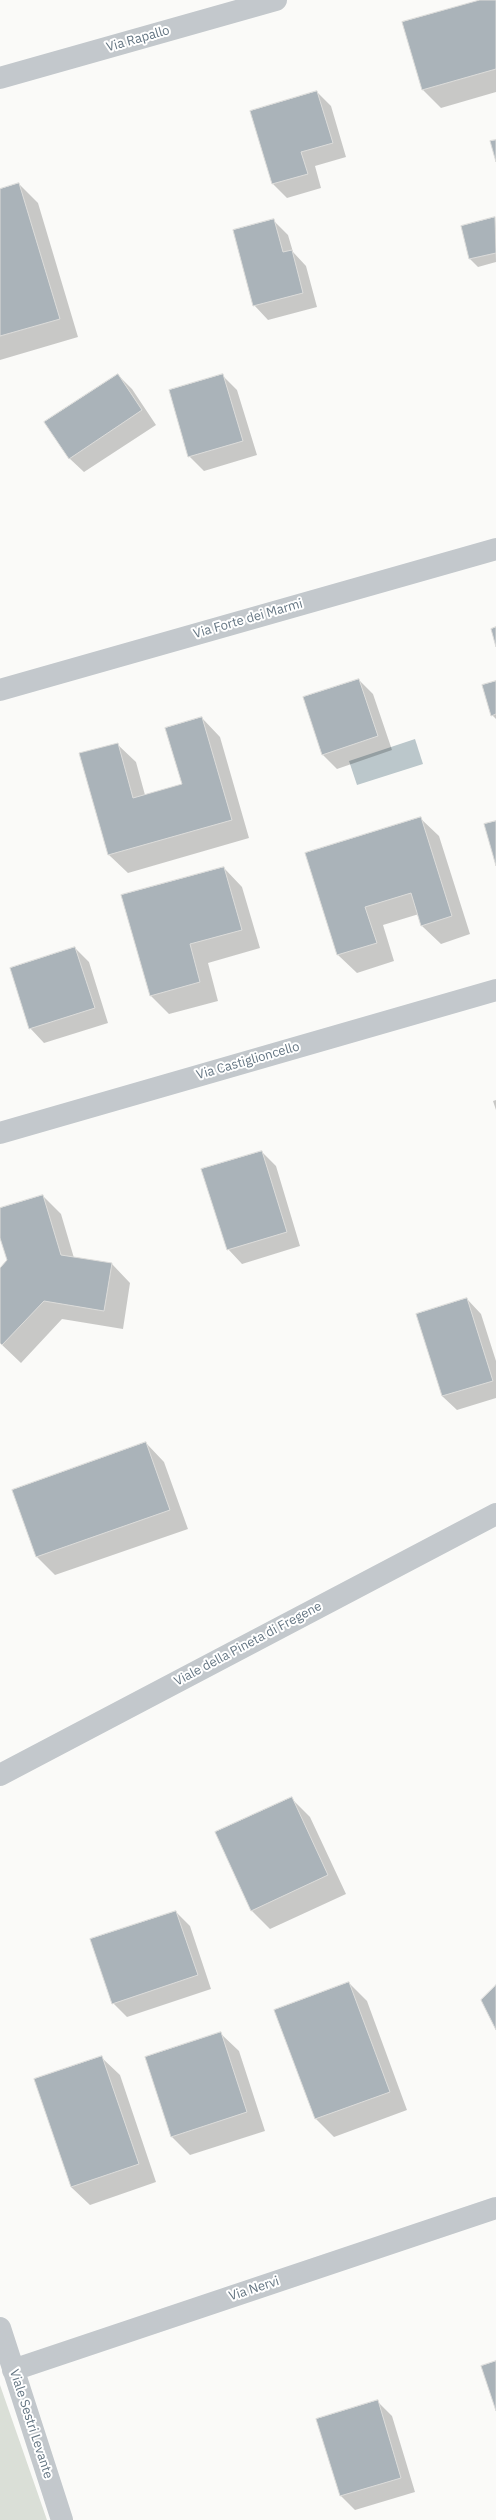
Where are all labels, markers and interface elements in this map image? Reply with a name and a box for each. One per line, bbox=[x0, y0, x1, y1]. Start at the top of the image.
street label: Via Rapallo bbox=[105, 23, 171, 55]
street label: Via Forte dei Marmi bbox=[192, 596, 304, 642]
street label: Via Castiglioncello bbox=[195, 1039, 301, 1083]
street label: Viale della Pineta di Fregene bbox=[172, 1598, 324, 1690]
street label: Via Nervi bbox=[227, 2274, 281, 2304]
street label: Viale Sestri Levante bbox=[6, 2367, 56, 2481]

